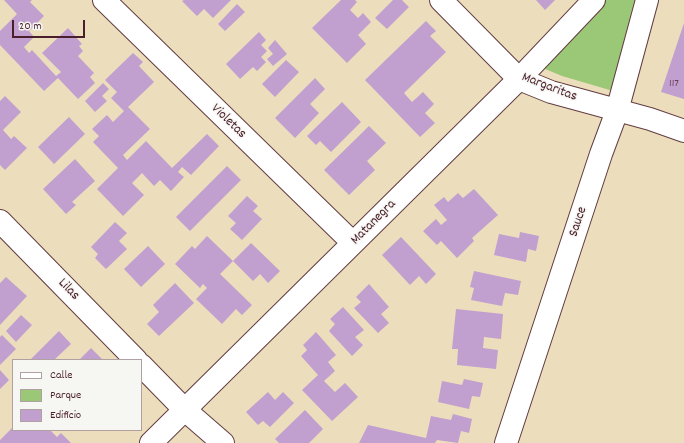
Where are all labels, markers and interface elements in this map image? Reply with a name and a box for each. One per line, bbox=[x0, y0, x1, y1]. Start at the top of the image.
scale bar bbox=[14, 12, 87, 38]
text: 20 m bbox=[19, 18, 42, 35]
street label: Margaritas bbox=[519, 70, 579, 106]
house number: 117 bbox=[669, 77, 679, 91]
street label: Violetas bbox=[207, 101, 249, 143]
street label: Matanegra bbox=[348, 197, 400, 249]
street label: Sauce bbox=[566, 205, 592, 239]
street label: Lilas bbox=[54, 276, 82, 304]
legend bbox=[12, 359, 142, 431]
text: Calle bbox=[50, 367, 73, 384]
text: Parque bbox=[50, 387, 81, 404]
text: Edificio bbox=[50, 407, 81, 424]

